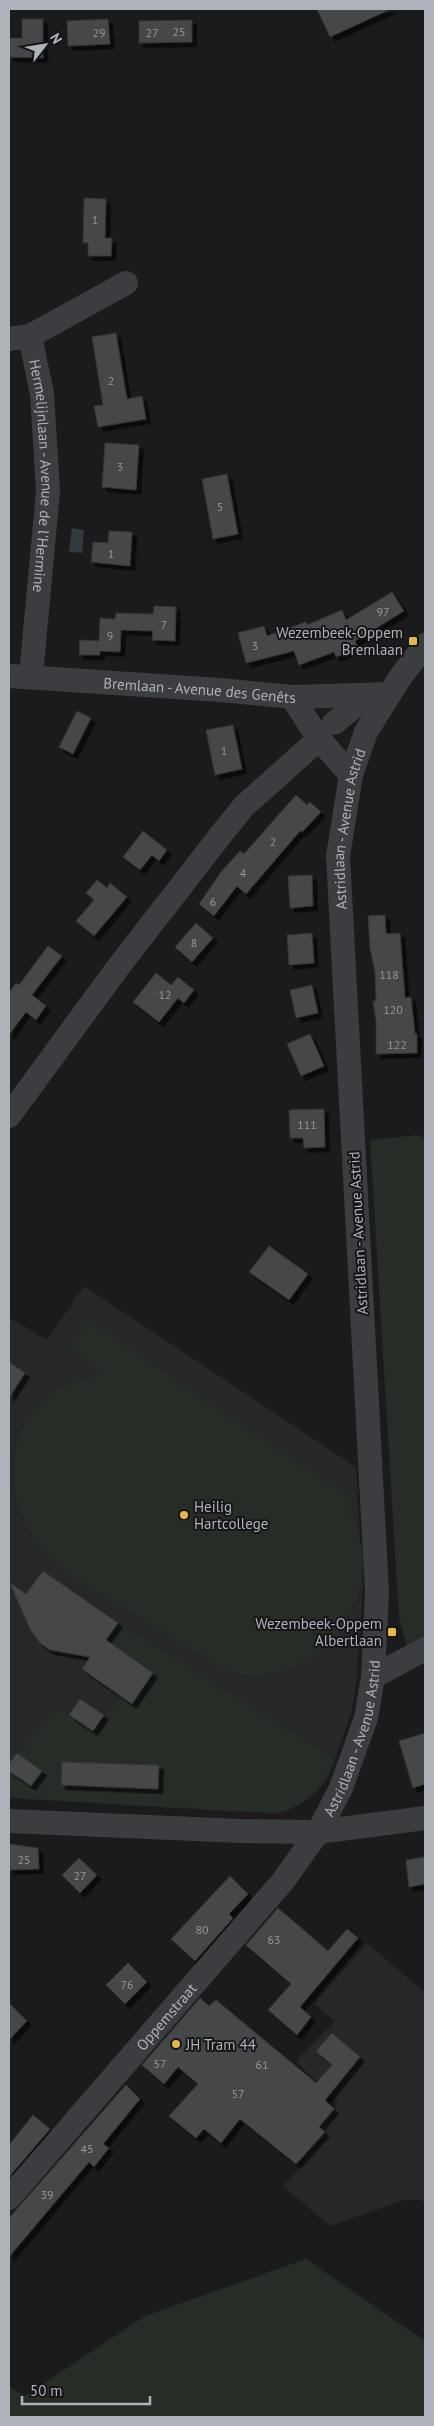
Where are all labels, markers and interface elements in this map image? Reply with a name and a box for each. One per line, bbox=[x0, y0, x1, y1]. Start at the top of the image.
north arrow bbox=[20, 20, 70, 70]
house number: 25 bbox=[172, 24, 186, 39]
house number: 29 bbox=[92, 25, 106, 40]
house number: 27 bbox=[145, 25, 159, 40]
text: N bbox=[46, 30, 66, 47]
house number: 1 bbox=[92, 212, 98, 227]
street label: Hermelijnlaan - Avenue de l'Hermine bbox=[26, 357, 57, 593]
house number: 2 bbox=[108, 373, 114, 388]
house number: 3 bbox=[117, 459, 123, 474]
house number: 5 bbox=[217, 499, 223, 514]
house number: 1 bbox=[108, 546, 114, 561]
house number: 97 bbox=[376, 604, 390, 619]
house number: 7 bbox=[161, 617, 167, 632]
place label: Wezembeek-Oppem Bremlaan bbox=[276, 623, 403, 659]
house number: 9 bbox=[107, 628, 113, 643]
marker: Wezembeek-Oppem Bremlaan bbox=[407, 635, 419, 647]
house number: 3 bbox=[252, 638, 258, 653]
street label: Bremlaan - Avenue des Genêts bbox=[103, 673, 296, 707]
house number: 1 bbox=[221, 743, 227, 758]
street label: Astridlaan - Avenue Astrid bbox=[328, 746, 369, 910]
house number: 2 bbox=[270, 834, 276, 849]
house number: 4 bbox=[240, 865, 247, 880]
house number: 6 bbox=[210, 894, 216, 909]
house number: 8 bbox=[191, 935, 197, 950]
house number: 118 bbox=[379, 967, 399, 982]
house number: 12 bbox=[158, 987, 172, 1002]
house number: 120 bbox=[383, 1002, 403, 1017]
house number: 122 bbox=[387, 1037, 407, 1052]
house number: 111 bbox=[297, 1117, 317, 1132]
street label: Astridlaan - Avenue Astrid bbox=[344, 1151, 372, 1315]
place label: Heilig Hartcollege bbox=[194, 1497, 268, 1533]
marker: Heilig Hartcollege bbox=[178, 1509, 190, 1521]
place label: Wezembeek-Oppem Albertlaan bbox=[255, 1614, 382, 1650]
marker: Wezembeek-Oppem Albertlaan bbox=[386, 1626, 398, 1638]
street label: Astridlaan - Avenue Astrid bbox=[318, 1660, 383, 1819]
house number: 25 bbox=[17, 1852, 31, 1867]
house number: 27 bbox=[73, 1868, 87, 1883]
house number: 80 bbox=[195, 1922, 209, 1937]
house number: 63 bbox=[267, 1932, 281, 1947]
house number: 76 bbox=[120, 1977, 134, 1992]
street label: Oppemstraat bbox=[132, 1979, 200, 2054]
place label: JH Tram 44 bbox=[185, 2035, 256, 2054]
marker: JH Tram 44 bbox=[170, 2038, 182, 2050]
house number: 57 bbox=[153, 2056, 167, 2071]
house number: 61 bbox=[255, 2057, 269, 2072]
house number: 57 bbox=[231, 2086, 245, 2101]
house number: 45 bbox=[80, 2141, 94, 2156]
house number: 39 bbox=[40, 2187, 54, 2202]
scale bar bbox=[22, 2374, 150, 2406]
text: 50 m bbox=[30, 2381, 63, 2400]

